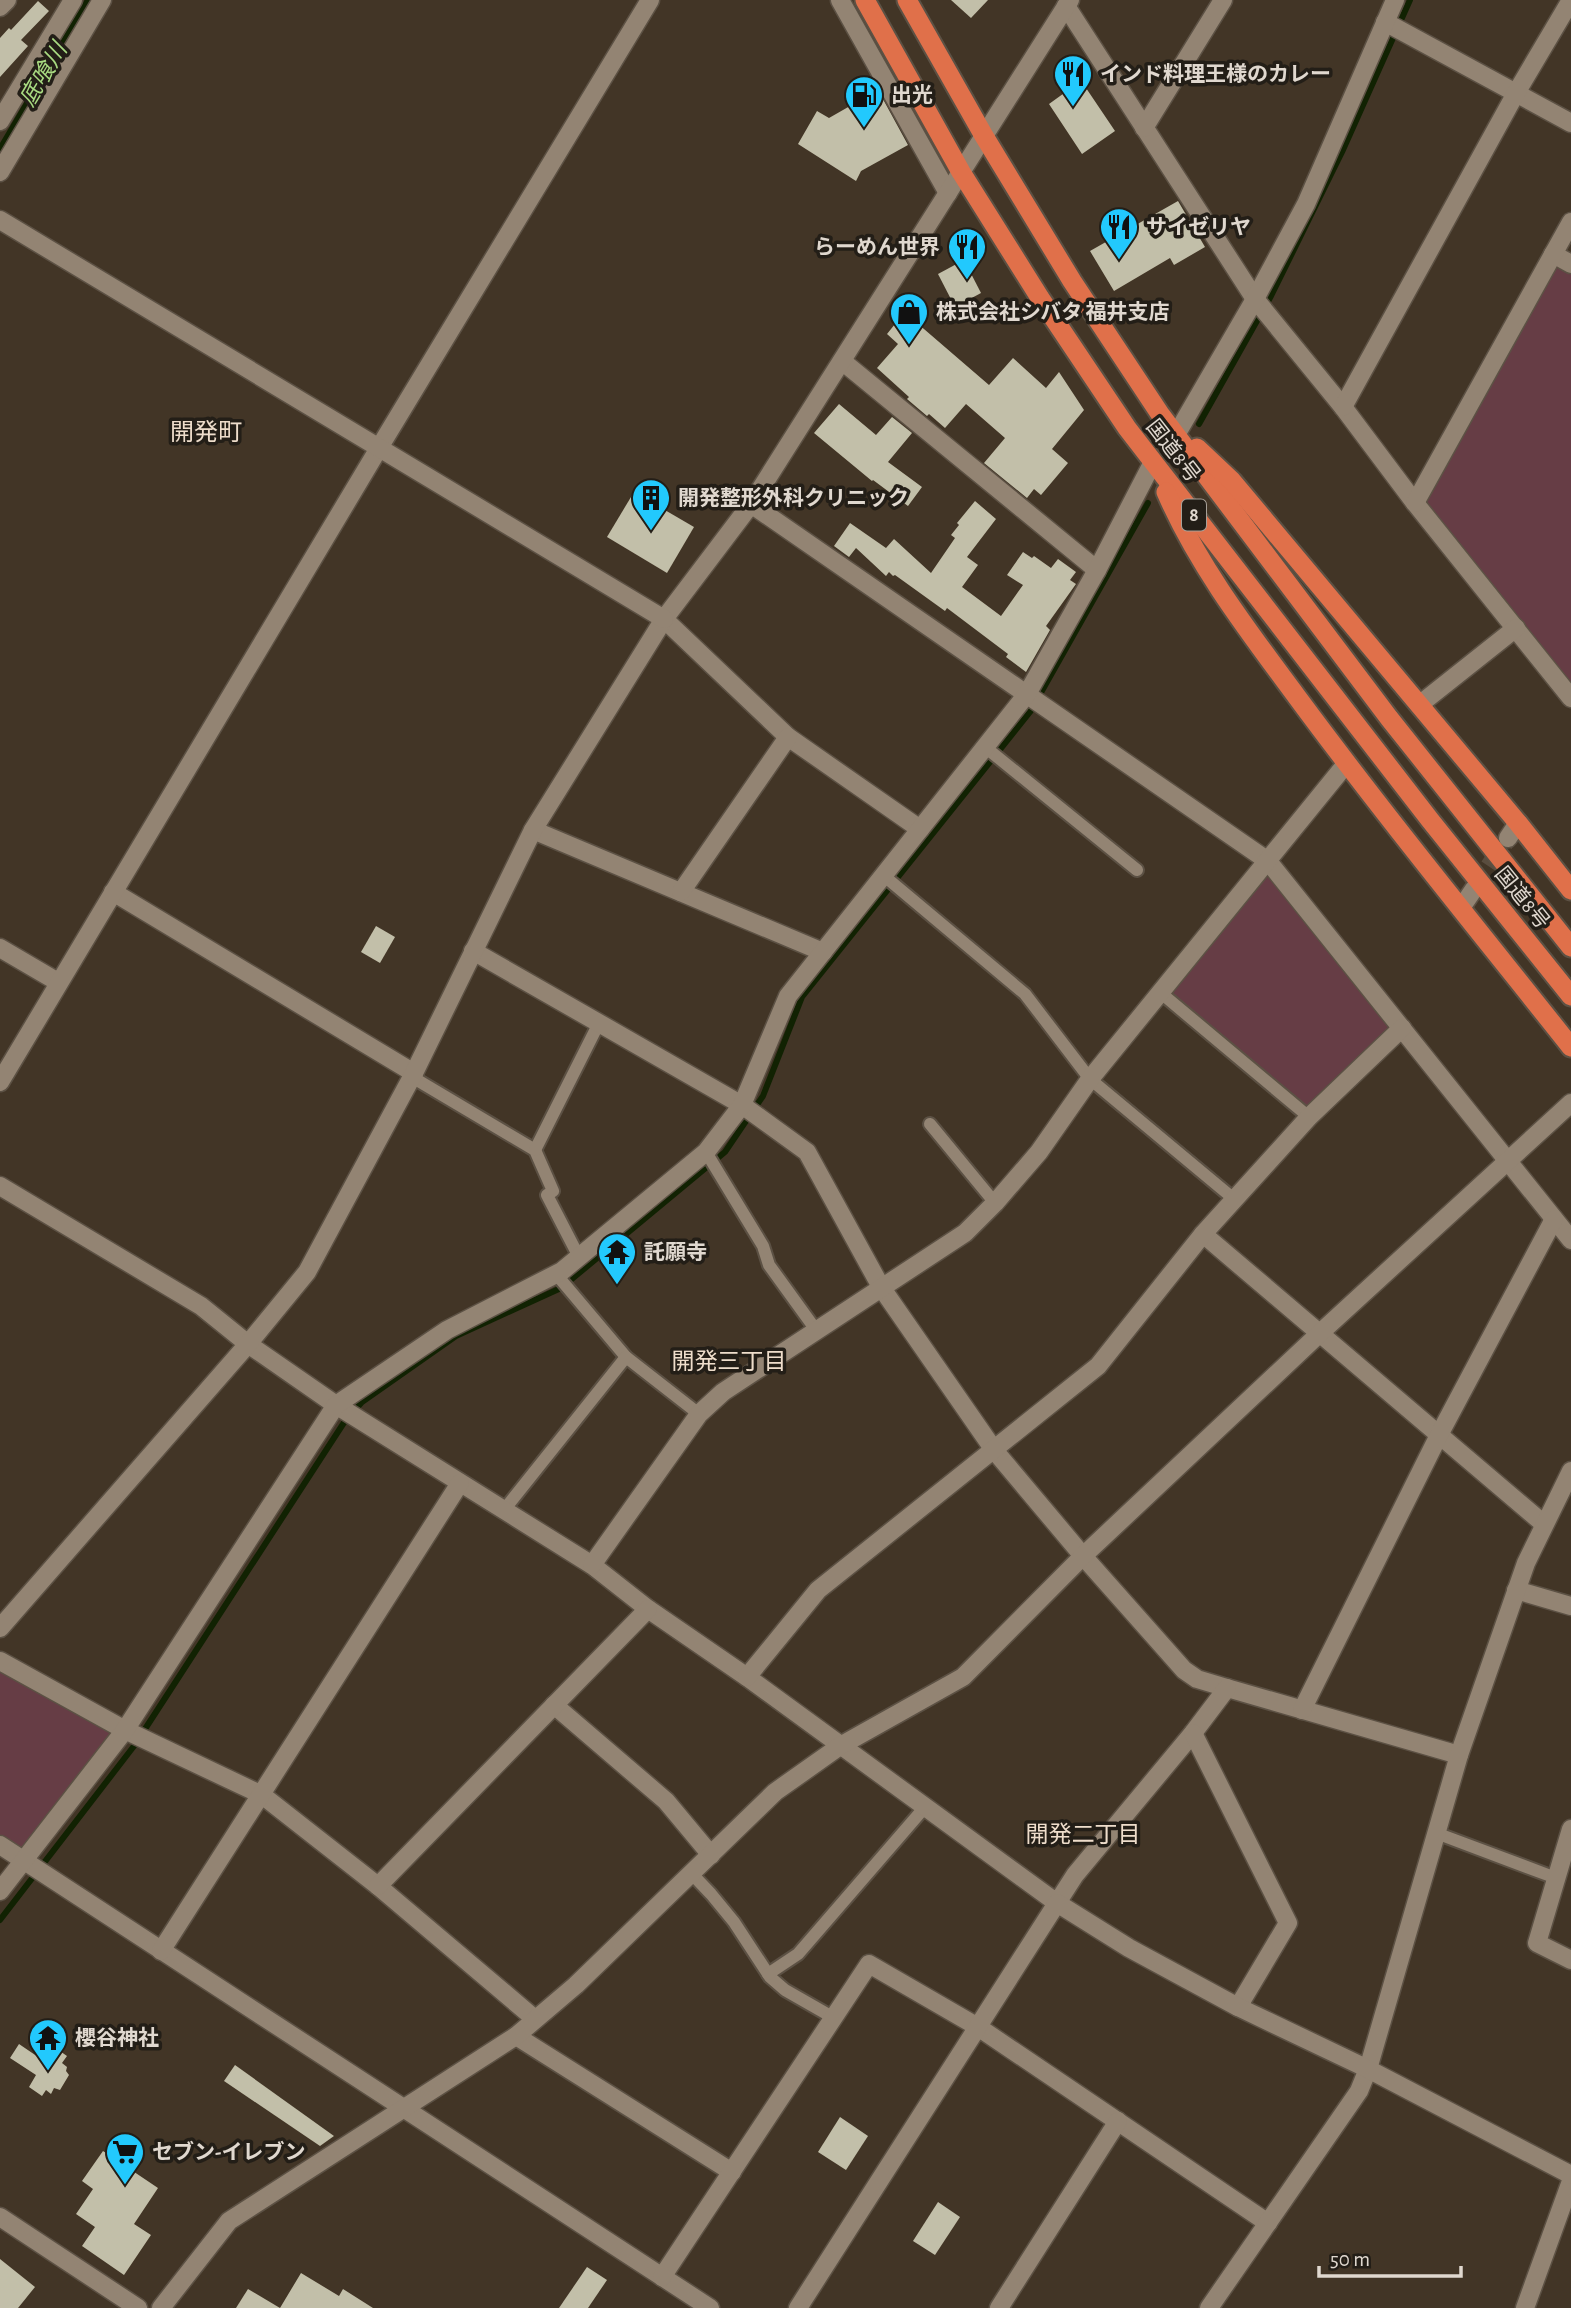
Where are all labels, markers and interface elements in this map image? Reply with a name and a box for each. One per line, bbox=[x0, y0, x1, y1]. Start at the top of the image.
water label: 底喰川 bbox=[15, 36, 73, 110]
restaurant icon: インド料理王様のカレー bbox=[1052, 53, 1094, 108]
place label: インド料理王様のカレー bbox=[1100, 62, 1331, 85]
fuel station icon: 出光 bbox=[843, 74, 885, 129]
place label: 出光 bbox=[891, 84, 933, 106]
restaurant icon: サイゼリヤ bbox=[1098, 206, 1140, 261]
place label: サイゼリヤ bbox=[1146, 215, 1251, 238]
restaurant icon: らーめん世界 bbox=[946, 226, 988, 281]
place label: らーめん世界 bbox=[814, 236, 940, 258]
shop icon: 株式会社シバタ 福井支店 bbox=[888, 291, 930, 346]
place label: 株式会社シバタ 福井支店 bbox=[936, 300, 1170, 323]
street label: 国道8号 bbox=[1142, 415, 1205, 486]
district label: 開発町 bbox=[170, 419, 242, 445]
building icon: 開発整形外科クリニック bbox=[630, 477, 672, 532]
place label: 開発整形外科クリニック bbox=[678, 486, 909, 509]
road number: 8 bbox=[1182, 500, 1206, 530]
street label: 国道8号 bbox=[1491, 862, 1554, 933]
temple icon: 託願寺 bbox=[596, 1231, 638, 1286]
place label: 託願寺 bbox=[644, 1241, 707, 1263]
district label: 開発三丁目 bbox=[672, 1349, 787, 1374]
district label: 開発二丁目 bbox=[1026, 1822, 1141, 1847]
temple icon: 櫻谷神社 bbox=[27, 2017, 69, 2072]
place label: 櫻谷神社 bbox=[75, 2026, 159, 2049]
supermarket icon: セブン-イレブン bbox=[104, 2131, 146, 2186]
place label: セブン-イレブン bbox=[152, 2140, 305, 2163]
scale bar bbox=[1319, 2234, 1461, 2278]
text: 50 m bbox=[1330, 2249, 1370, 2270]

